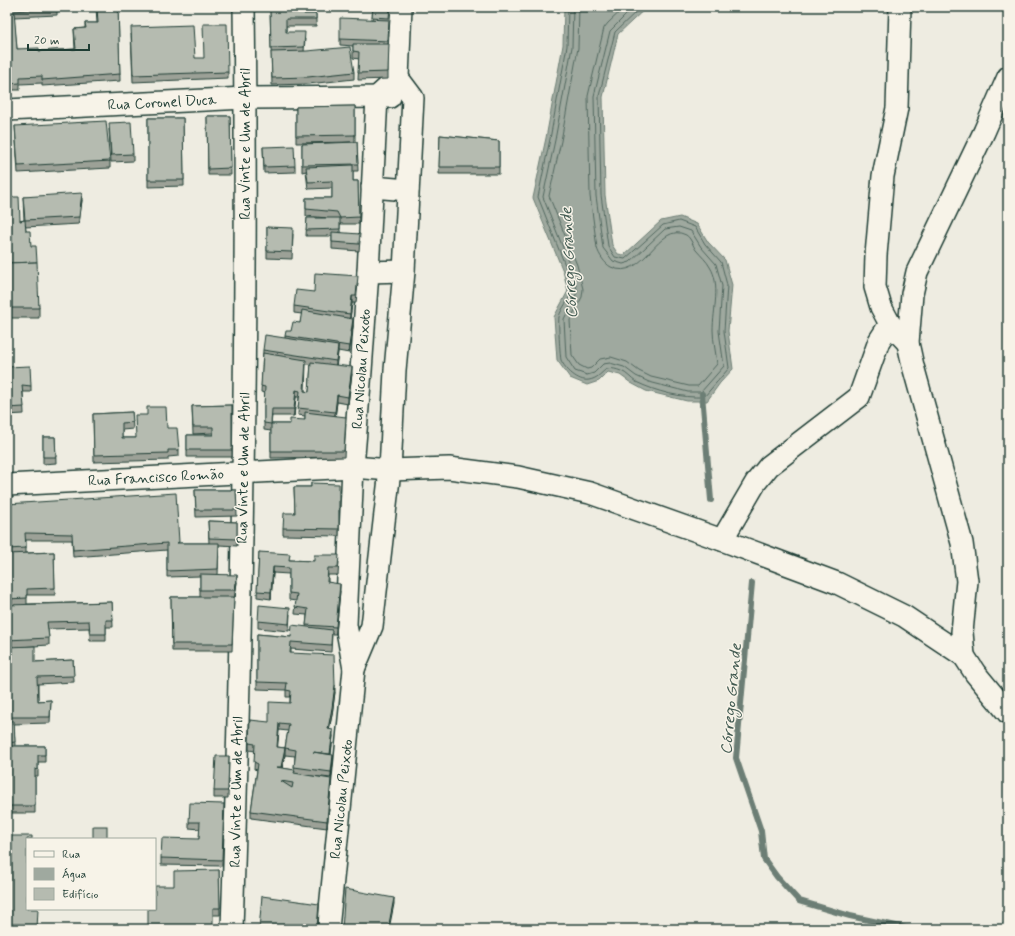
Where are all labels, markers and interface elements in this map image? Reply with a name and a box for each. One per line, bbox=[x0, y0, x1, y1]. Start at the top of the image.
scale bar bbox=[28, 26, 89, 52]
text: 20 m bbox=[34, 33, 60, 49]
street label: Rua Vinte e Um de Abril bbox=[236, 68, 256, 220]
street label: Rua Coronel Duca bbox=[107, 90, 218, 116]
water label: Córrego Grande bbox=[556, 205, 585, 319]
street label: Rua Nicolau Peixoto bbox=[348, 308, 376, 430]
street label: Rua Vinte e Um de Abril bbox=[233, 392, 255, 544]
street label: Rua Francisco Romão bbox=[88, 464, 225, 492]
water label: Córrego Grande bbox=[716, 642, 749, 756]
street label: Rua Vinte e Um de Abril bbox=[226, 716, 248, 868]
street label: Rua Nicolau Peixoto bbox=[326, 738, 358, 860]
legend bbox=[26, 838, 156, 910]
text: Rua bbox=[62, 847, 80, 863]
text: Água bbox=[62, 867, 86, 883]
text: Edifício bbox=[62, 887, 98, 903]

